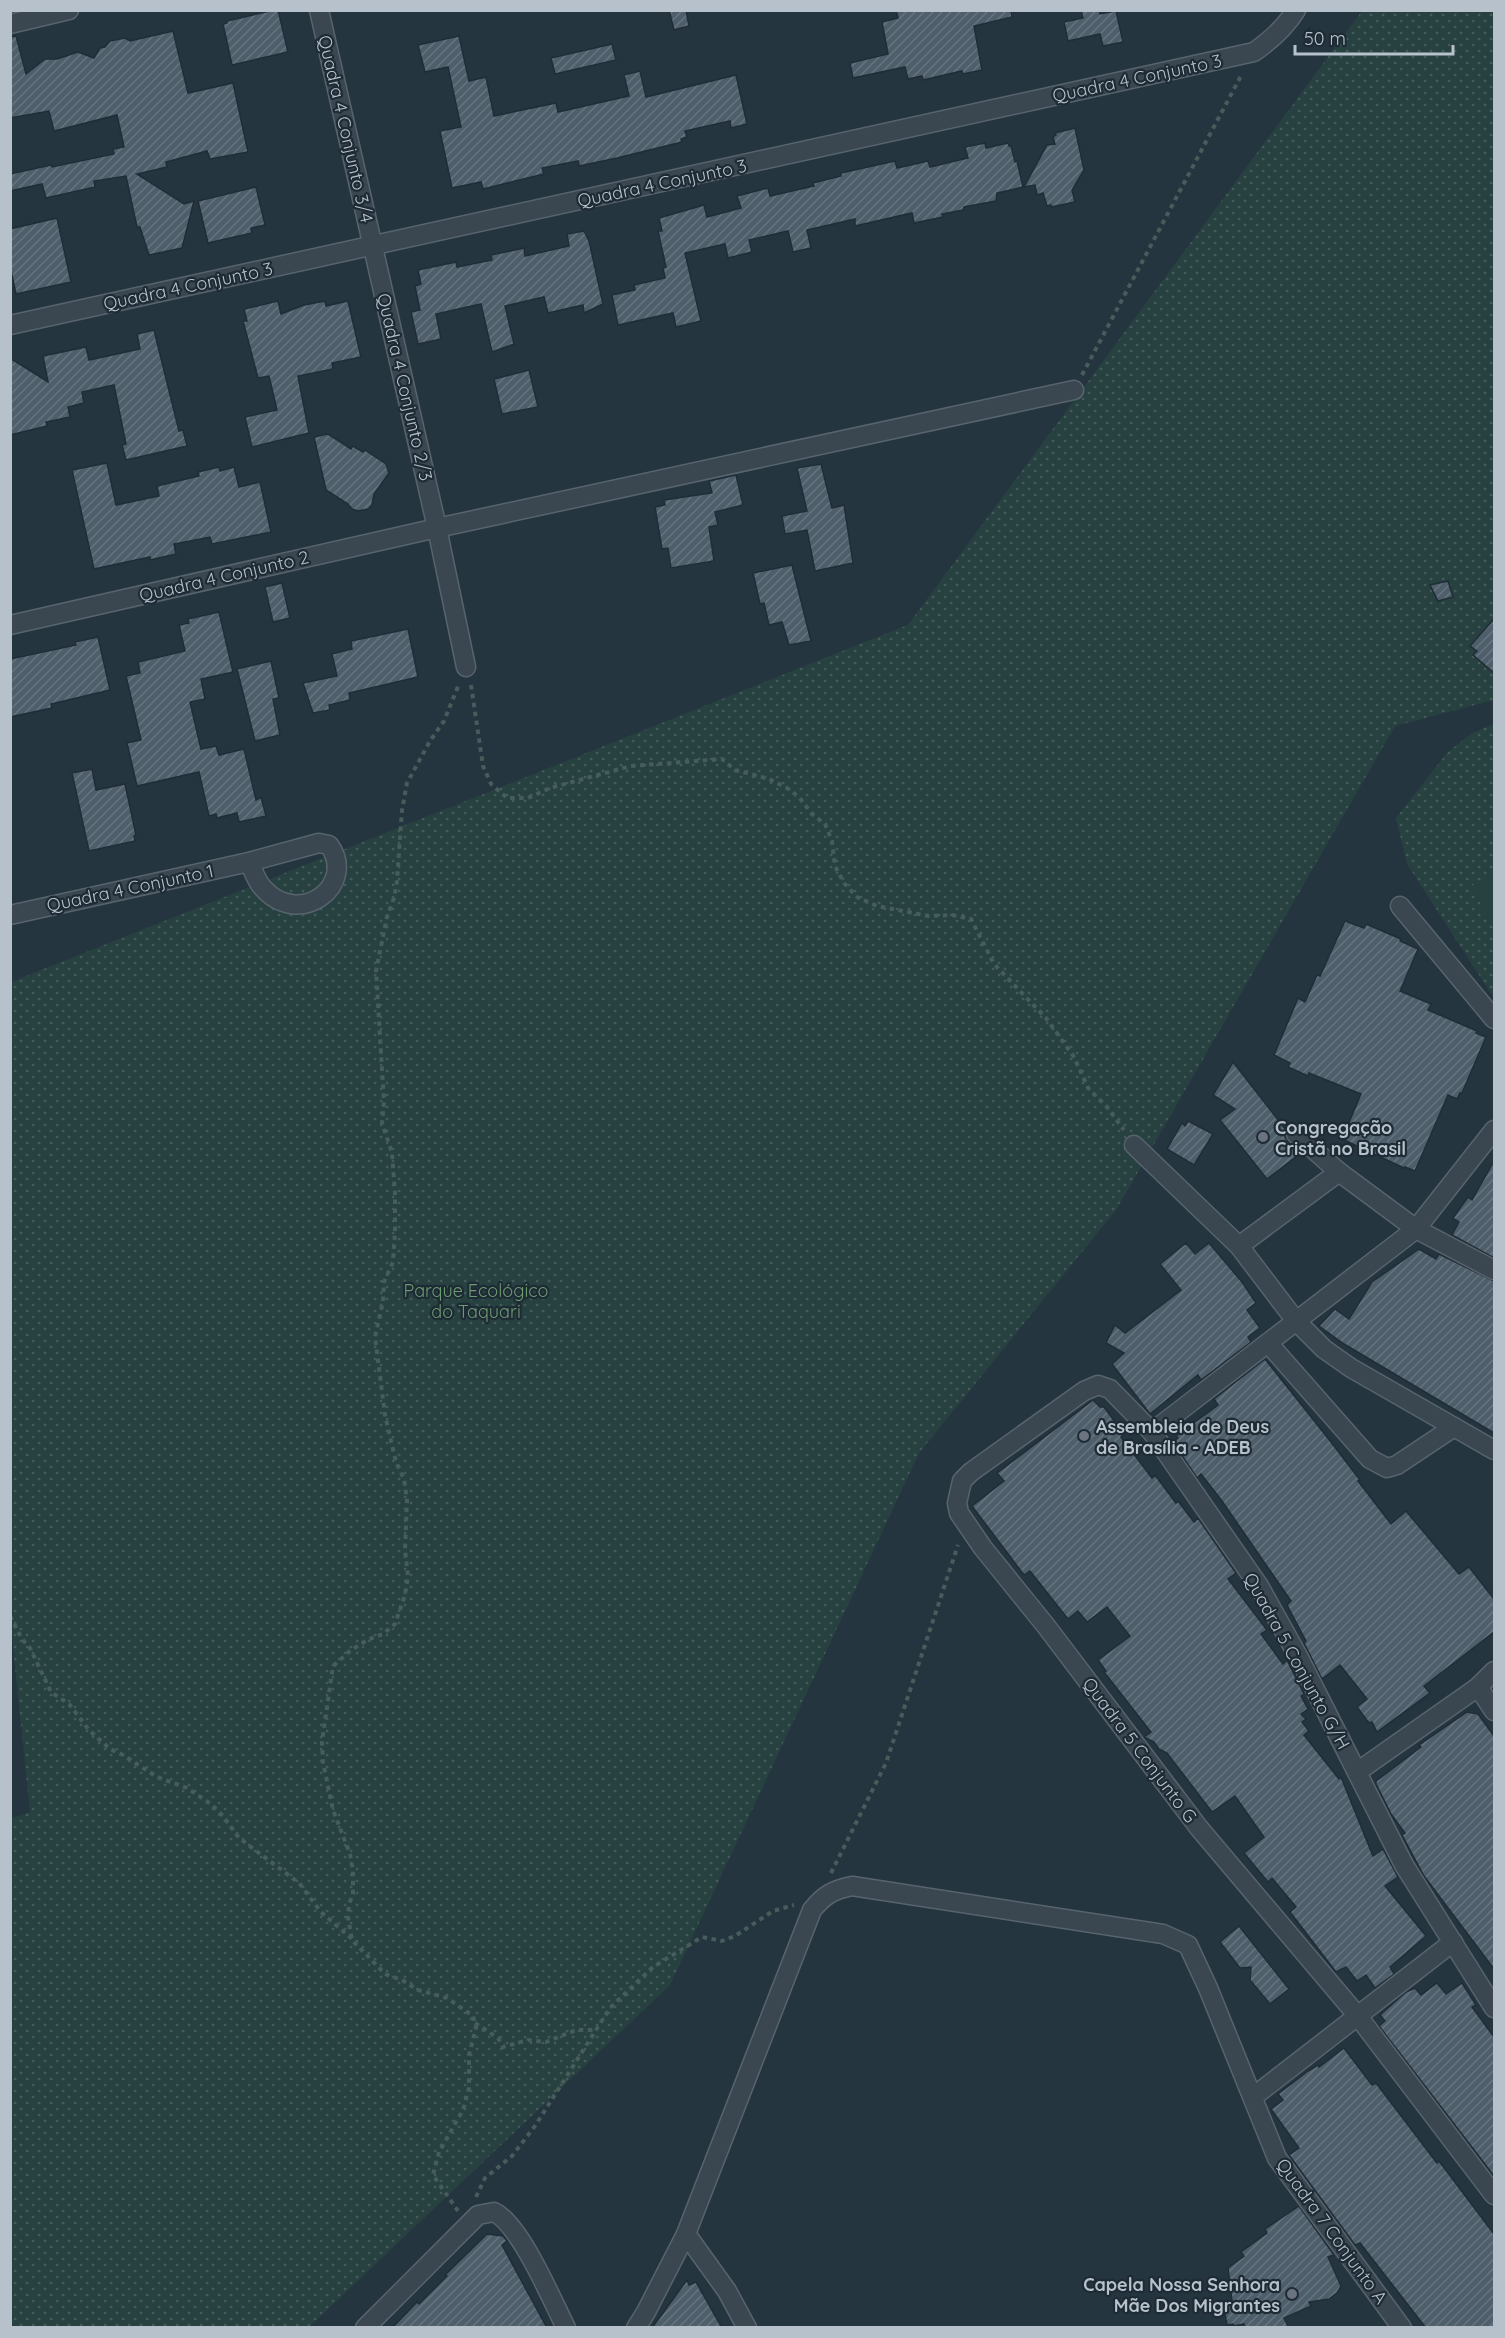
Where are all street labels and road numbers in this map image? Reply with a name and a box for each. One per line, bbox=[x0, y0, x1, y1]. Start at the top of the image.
street label: Quadra 4 Conjunto 3/4 bbox=[313, 33, 379, 225]
street label: Quadra 4 Conjunto 3 bbox=[1050, 49, 1224, 107]
street label: Quadra 4 Conjunto 3 bbox=[575, 154, 749, 212]
street label: Quadra 4 Conjunto 3 bbox=[101, 257, 275, 315]
street label: Quadra 4 Conjunto 2/3 bbox=[372, 291, 438, 483]
street label: Quadra 4 Conjunto 2 bbox=[137, 545, 311, 607]
street label: Quadra 4 Conjunto 1 bbox=[44, 859, 216, 917]
street label: Quadra 5 Conjunto G/H bbox=[1239, 1569, 1355, 1753]
street label: Quadra 5 Conjunto G bbox=[1078, 1673, 1202, 1827]
street label: Quadra 7 Conjunto A bbox=[1271, 2154, 1393, 2309]

